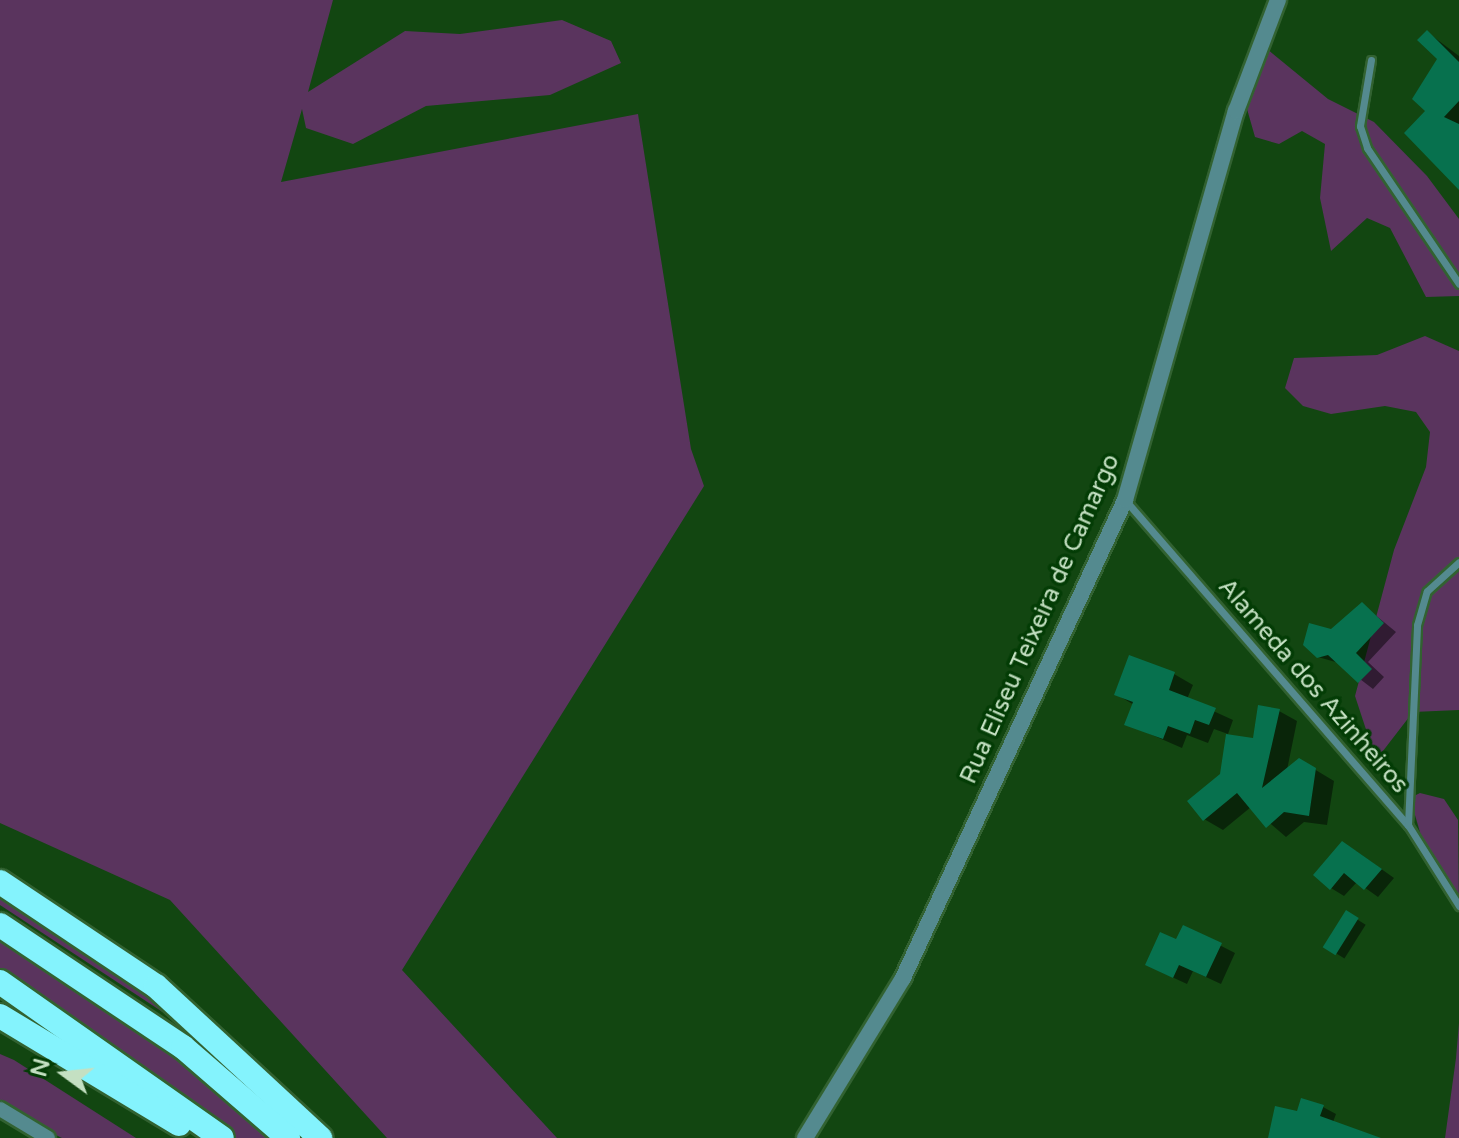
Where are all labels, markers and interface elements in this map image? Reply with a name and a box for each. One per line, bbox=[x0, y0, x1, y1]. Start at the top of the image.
street label: Rua Eliseu Teixeira de Camargo bbox=[954, 450, 1126, 788]
street label: Alameda dos Azinheiros bbox=[1212, 573, 1414, 799]
north arrow bbox=[24, 1034, 104, 1114]
text: N bbox=[26, 1056, 56, 1080]

